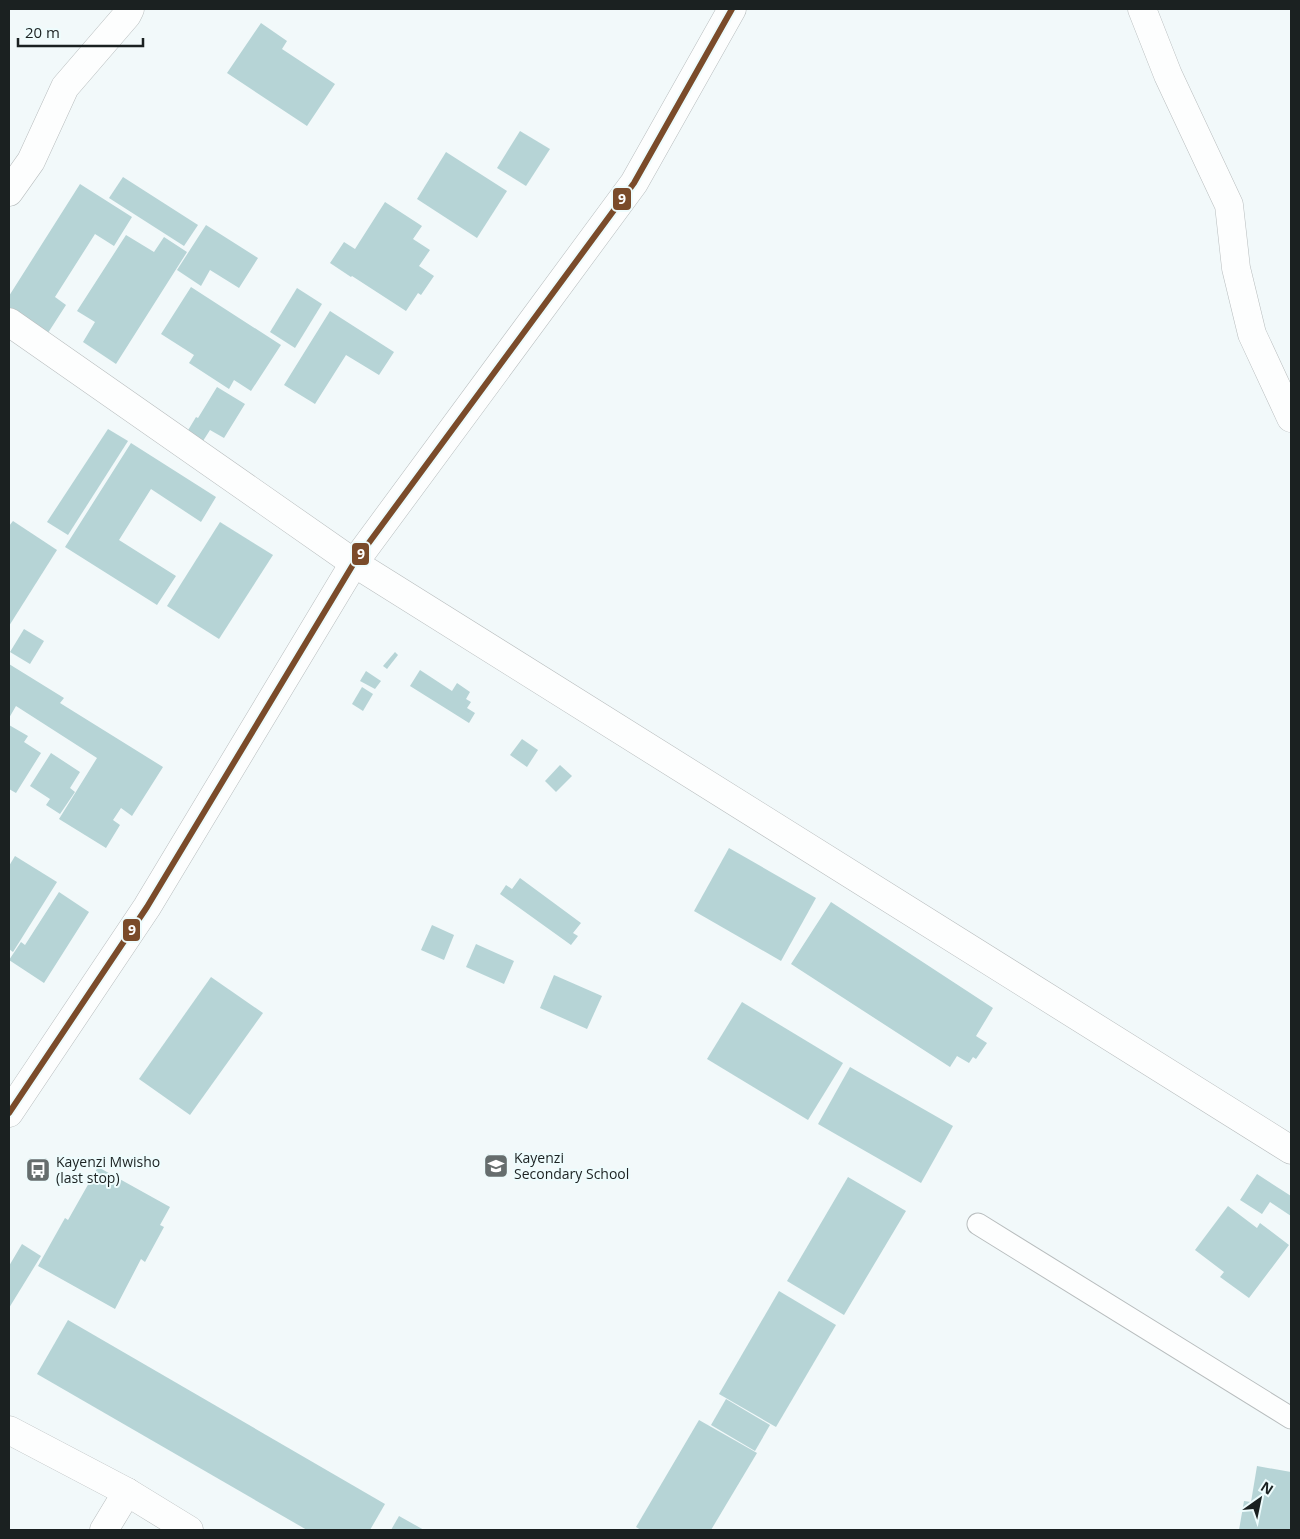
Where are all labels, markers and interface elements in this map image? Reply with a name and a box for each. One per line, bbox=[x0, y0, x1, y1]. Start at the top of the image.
scale bar bbox=[18, 15, 142, 47]
text: 20 m bbox=[25, 22, 60, 42]
line badge: 9 bbox=[612, 187, 632, 211]
text: 9 bbox=[618, 189, 626, 208]
line badge: 9 bbox=[351, 542, 370, 566]
text: 9 bbox=[357, 544, 365, 563]
line badge: 9 bbox=[122, 918, 141, 942]
text: 9 bbox=[128, 920, 136, 939]
place label: Kayenzi Secondary School bbox=[514, 1148, 629, 1183]
place label: Kayenzi Mwisho (last stop) bbox=[56, 1152, 160, 1187]
school or university icon: Kayenzi Secondary School bbox=[483, 1153, 509, 1179]
bus stop icon: Kayenzi Mwisho (last stop) bbox=[25, 1157, 51, 1183]
north arrow bbox=[1235, 1474, 1285, 1524]
text: N bbox=[1257, 1477, 1277, 1499]

